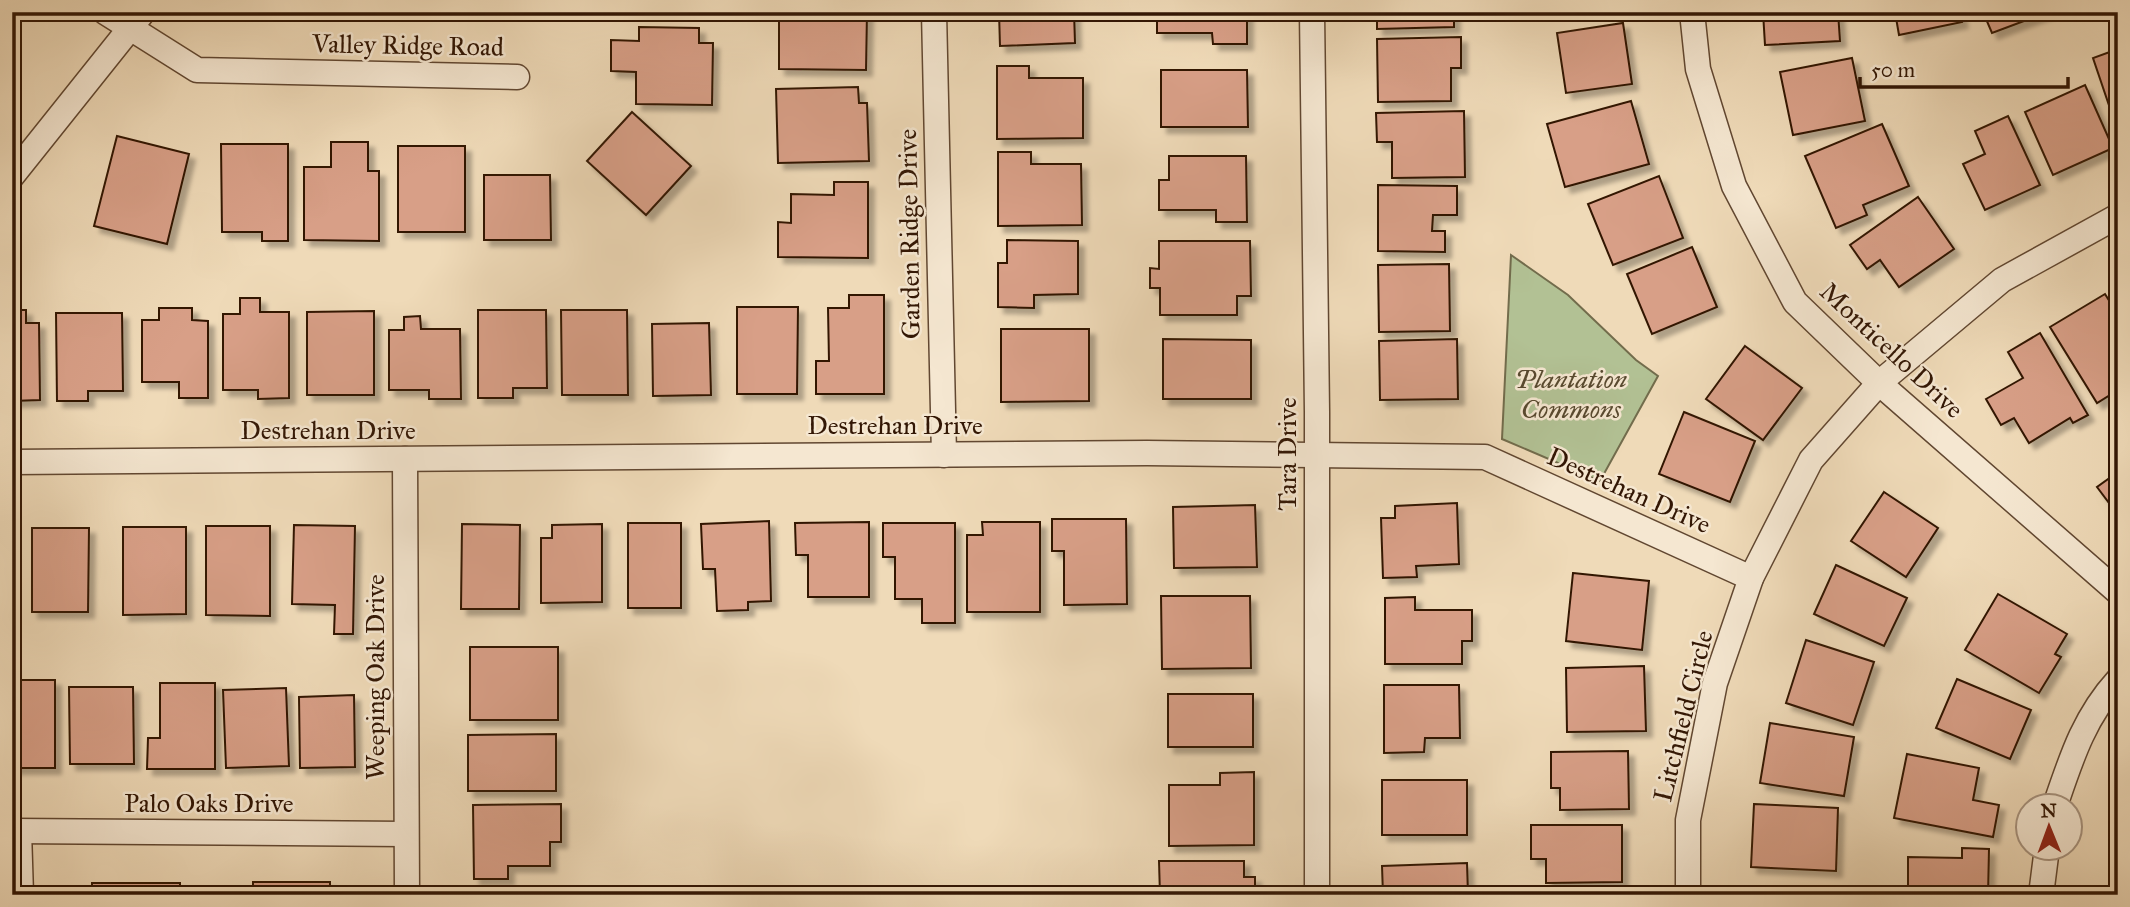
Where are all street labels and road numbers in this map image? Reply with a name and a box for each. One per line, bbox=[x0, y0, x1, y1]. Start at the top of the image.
street label: Valley Ridge Road bbox=[311, 27, 504, 63]
street label: Garden Ridge Drive bbox=[891, 128, 927, 339]
street label: Monticello Drive bbox=[1814, 275, 1971, 425]
street label: Tara Drive bbox=[1271, 397, 1303, 511]
street label: Destrehan Drive bbox=[807, 409, 983, 441]
street label: Destrehan Drive bbox=[240, 414, 416, 446]
street label: Destrehan Drive bbox=[1542, 440, 1716, 540]
street label: Weeping Oak Drive bbox=[359, 574, 391, 780]
street label: Litchfield Circle bbox=[1646, 627, 1720, 805]
street label: Palo Oaks Drive bbox=[124, 787, 294, 819]

